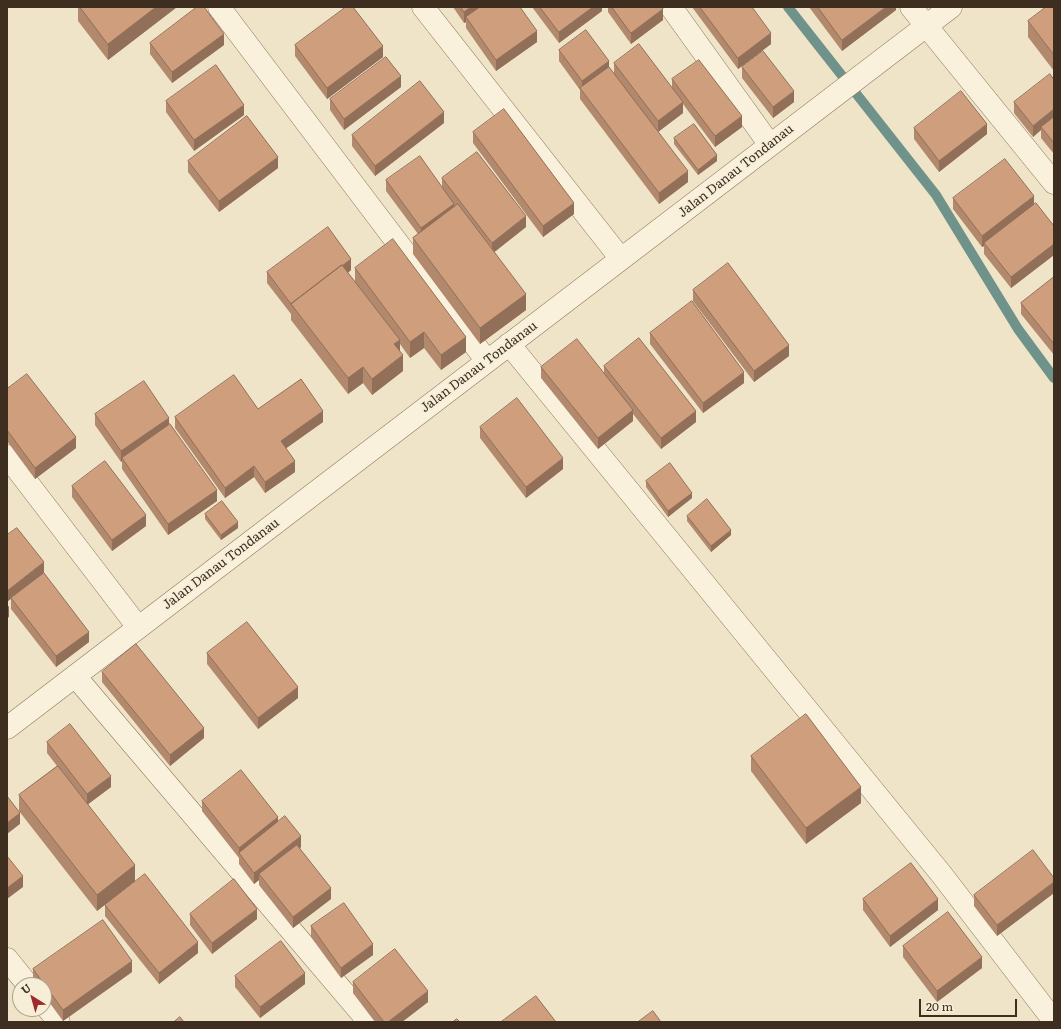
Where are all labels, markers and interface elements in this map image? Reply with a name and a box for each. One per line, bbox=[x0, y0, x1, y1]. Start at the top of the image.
street label: Jalan Danau Tondanau bbox=[675, 121, 797, 221]
street label: Jalan Danau Tondanau bbox=[418, 318, 540, 416]
street label: Jalan Danau Tondanau bbox=[160, 515, 282, 613]
north arrow bbox=[12, 977, 52, 1017]
text: U bbox=[17, 979, 34, 997]
scale bar bbox=[921, 991, 1019, 1017]
text: 20 m bbox=[926, 997, 953, 1015]

